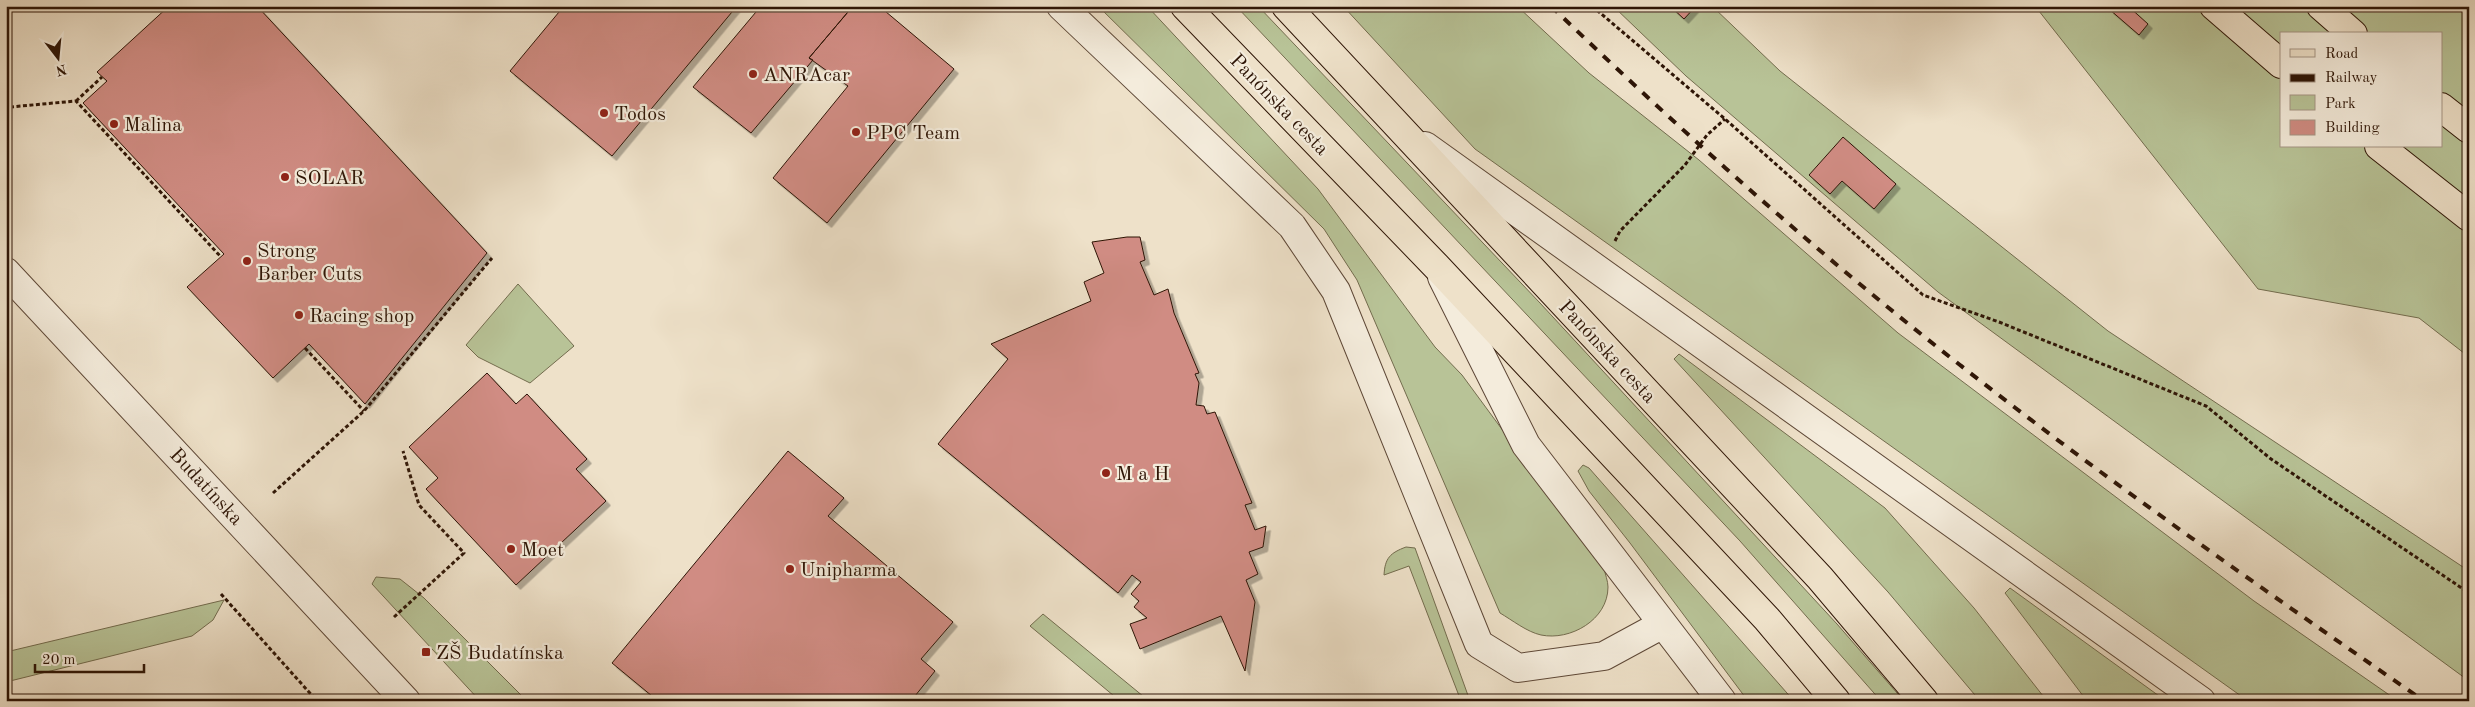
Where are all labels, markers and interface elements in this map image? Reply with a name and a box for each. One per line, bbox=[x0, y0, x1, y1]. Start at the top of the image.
north arrow bbox=[32, 32, 82, 82]
legend bbox=[2280, 32, 2442, 148]
text: Road bbox=[2325, 47, 2359, 62]
street label: Panónska cesta bbox=[1225, 51, 1332, 160]
text: N bbox=[54, 61, 68, 78]
place label: ANRAcar bbox=[763, 66, 850, 86]
marker: ANRAcar bbox=[747, 68, 759, 80]
text: Railway bbox=[2325, 71, 2378, 86]
text: Park bbox=[2325, 97, 2356, 112]
place label: Todos bbox=[614, 105, 666, 125]
marker: Todos bbox=[598, 107, 610, 119]
place label: Malina bbox=[124, 116, 182, 136]
marker: Malina bbox=[108, 118, 120, 130]
text: Building bbox=[2325, 121, 2380, 136]
place label: PPC Team bbox=[866, 124, 960, 144]
marker: PPC Team bbox=[850, 126, 862, 138]
place label: SOLAR bbox=[295, 169, 364, 189]
marker: SOLAR bbox=[279, 171, 291, 183]
place label: Strong Barber Cuts bbox=[257, 242, 362, 285]
marker: Strong Barber Cuts bbox=[241, 255, 253, 267]
street label: Panónska cesta bbox=[1554, 297, 1659, 408]
place label: Racing shop bbox=[309, 307, 414, 327]
marker: Racing shop bbox=[293, 309, 305, 321]
street label: Budatínska bbox=[165, 445, 246, 530]
place label: M a H bbox=[1116, 465, 1170, 485]
marker: M a H bbox=[1100, 467, 1112, 479]
place label: Moet bbox=[521, 541, 564, 561]
marker: Moet bbox=[505, 543, 517, 555]
place label: Unipharma bbox=[800, 561, 897, 581]
marker: Unipharma bbox=[784, 563, 796, 575]
place label: ZŠ Budatínska bbox=[436, 640, 564, 664]
scale bar bbox=[35, 642, 144, 674]
marker: ZŠ Budatínska bbox=[420, 646, 432, 658]
text: 20 m bbox=[42, 653, 76, 668]

